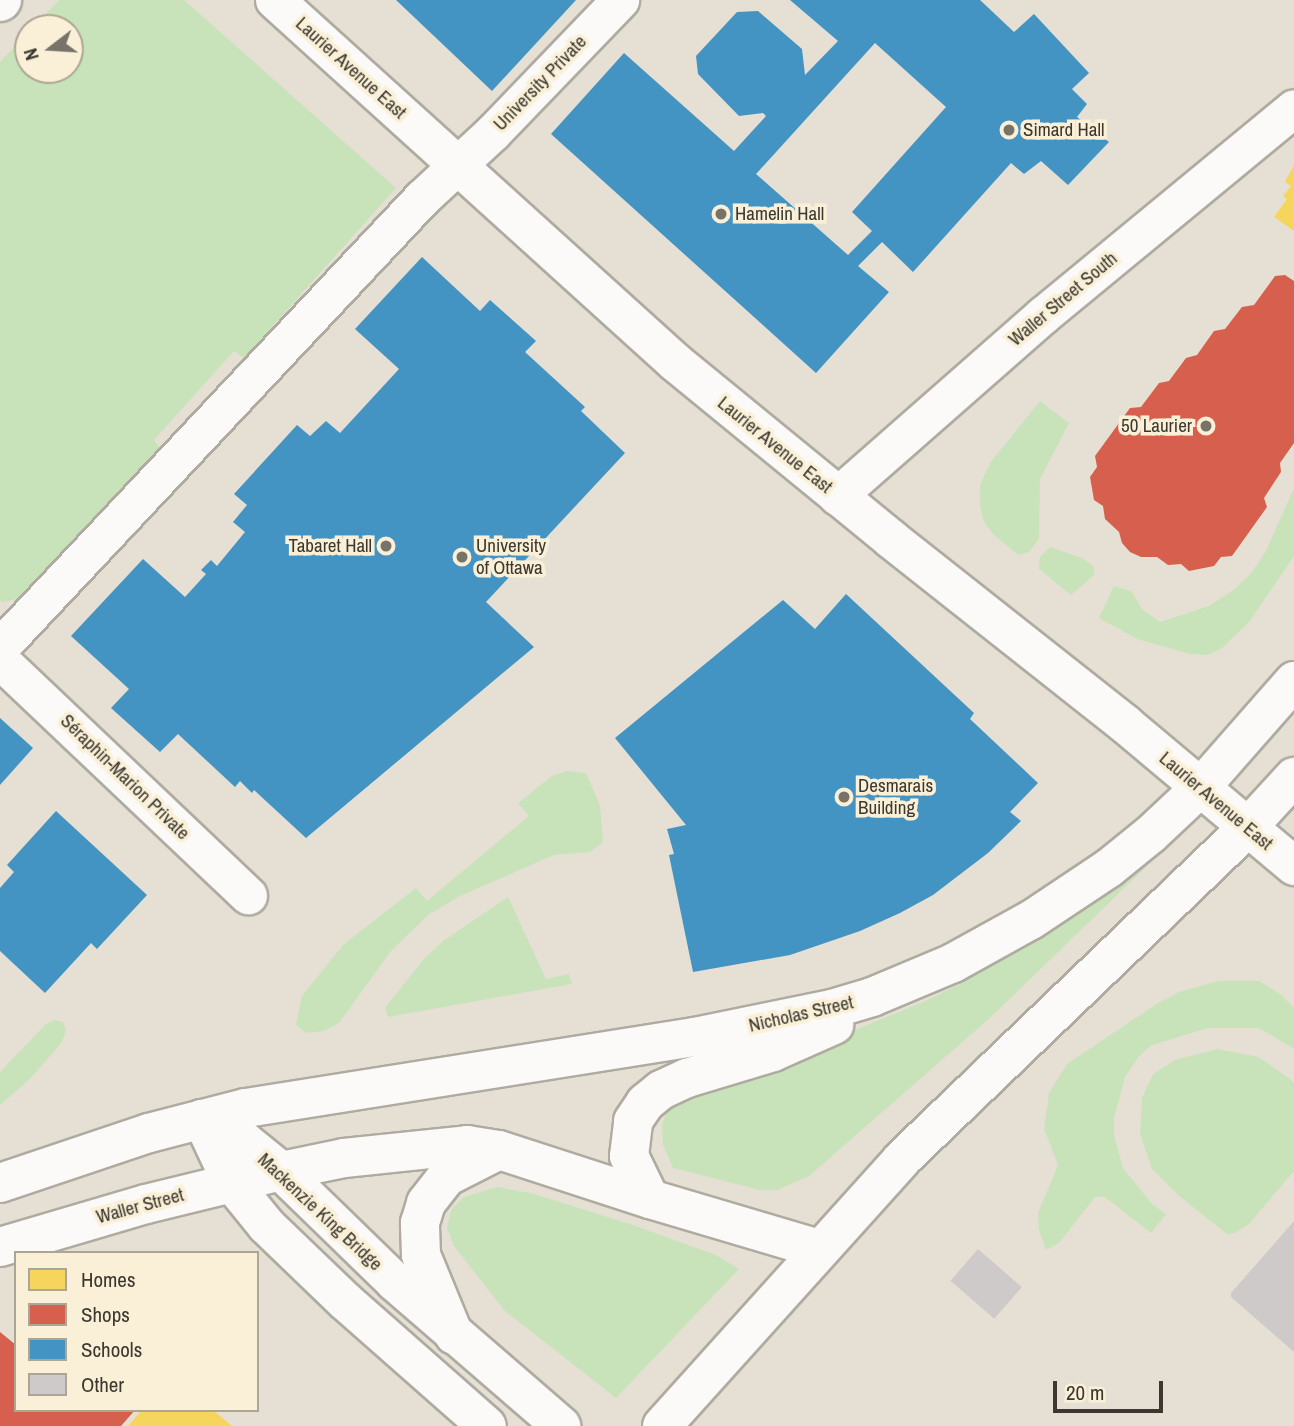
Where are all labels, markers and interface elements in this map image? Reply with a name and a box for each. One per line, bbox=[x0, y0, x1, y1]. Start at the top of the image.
street label: Laurier Avenue East bbox=[291, 12, 411, 124]
north arrow bbox=[14, 14, 84, 84]
street label: University Private bbox=[489, 31, 591, 135]
text: N bbox=[17, 45, 45, 64]
place label: Simard Hall bbox=[1023, 119, 1104, 141]
marker: Simard Hall bbox=[1001, 122, 1017, 138]
place label: Hamelin Hall bbox=[735, 203, 824, 225]
marker: Hamelin Hall bbox=[713, 206, 729, 222]
street label: Waller Street South bbox=[1004, 247, 1122, 351]
street label: Laurier Avenue East bbox=[713, 392, 837, 498]
place label: 50 Laurier bbox=[1121, 415, 1192, 437]
marker: 50 Laurier bbox=[1198, 418, 1214, 434]
place label: Tabaret Hall bbox=[289, 535, 372, 557]
place label: University of Ottawa bbox=[476, 535, 546, 579]
marker: Tabaret Hall bbox=[378, 538, 394, 554]
marker: University of Ottawa bbox=[454, 549, 470, 565]
street label: Séraphin-Marion Private bbox=[56, 710, 194, 844]
street label: Laurier Avenue East bbox=[1154, 747, 1278, 855]
place label: Desmarais Building bbox=[858, 775, 933, 819]
marker: Desmarais Building bbox=[836, 789, 852, 805]
street label: Nicholas Street bbox=[747, 991, 855, 1037]
street label: Mackenzie King Bridge bbox=[253, 1148, 387, 1276]
street label: Waller Street bbox=[94, 1183, 186, 1229]
legend bbox=[14, 1251, 259, 1412]
text: Homes bbox=[81, 1265, 136, 1294]
text: Shops bbox=[81, 1300, 130, 1329]
text: Schools bbox=[81, 1335, 142, 1364]
scale bar bbox=[1056, 1366, 1166, 1410]
text: Other bbox=[81, 1370, 124, 1399]
text: 20 m bbox=[1066, 1378, 1104, 1407]

